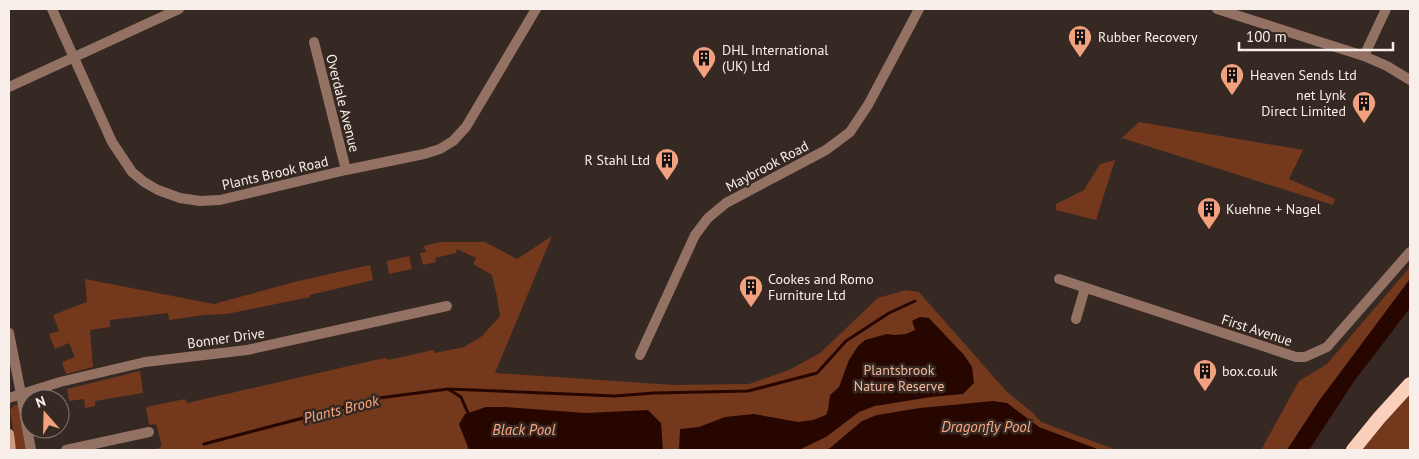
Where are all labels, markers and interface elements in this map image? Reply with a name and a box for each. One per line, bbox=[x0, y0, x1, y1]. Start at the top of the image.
scale bar bbox=[1239, 20, 1393, 52]
building icon: Rubber Recovery bbox=[1067, 24, 1093, 58]
text: 100 m bbox=[1246, 27, 1287, 46]
place label: Rubber Recovery bbox=[1098, 28, 1198, 46]
place label: DHL International (UK) Ltd bbox=[722, 41, 828, 75]
building icon: DHL International (UK) Ltd bbox=[691, 45, 717, 79]
street label: Overdale Avenue bbox=[322, 52, 364, 154]
building icon: Heaven Sends Ltd bbox=[1219, 62, 1245, 96]
place label: Heaven Sends Ltd bbox=[1250, 66, 1357, 84]
place label: net Lynk Direct Limited bbox=[1261, 86, 1346, 120]
building icon: net Lynk Direct Limited bbox=[1351, 90, 1377, 124]
street label: Maybrook Road bbox=[722, 137, 812, 195]
building icon: R Stahl Ltd bbox=[654, 147, 680, 181]
place label: R Stahl Ltd bbox=[584, 151, 650, 169]
street label: Plants Brook Road bbox=[220, 152, 330, 194]
building icon: Kuehne + Nagel bbox=[1196, 196, 1222, 230]
place label: Kuehne + Nagel bbox=[1226, 200, 1321, 218]
place label: Cookes and Romo Furniture Ltd bbox=[768, 270, 874, 304]
building icon: Cookes and Romo Furniture Ltd bbox=[738, 274, 764, 308]
street label: First Avenue bbox=[1219, 310, 1295, 350]
street label: Bonner Drive bbox=[186, 324, 266, 352]
building icon: box.co.uk bbox=[1192, 358, 1218, 392]
park label: Plantsbrook Nature Reserve bbox=[854, 361, 944, 395]
place label: box.co.uk bbox=[1222, 362, 1278, 380]
north arrow bbox=[20, 389, 70, 439]
water label: Plants Brook bbox=[301, 390, 382, 428]
text: N bbox=[33, 392, 48, 412]
water label: Dragonfly Pool bbox=[941, 417, 1031, 436]
water label: Black Pool bbox=[492, 420, 556, 439]

